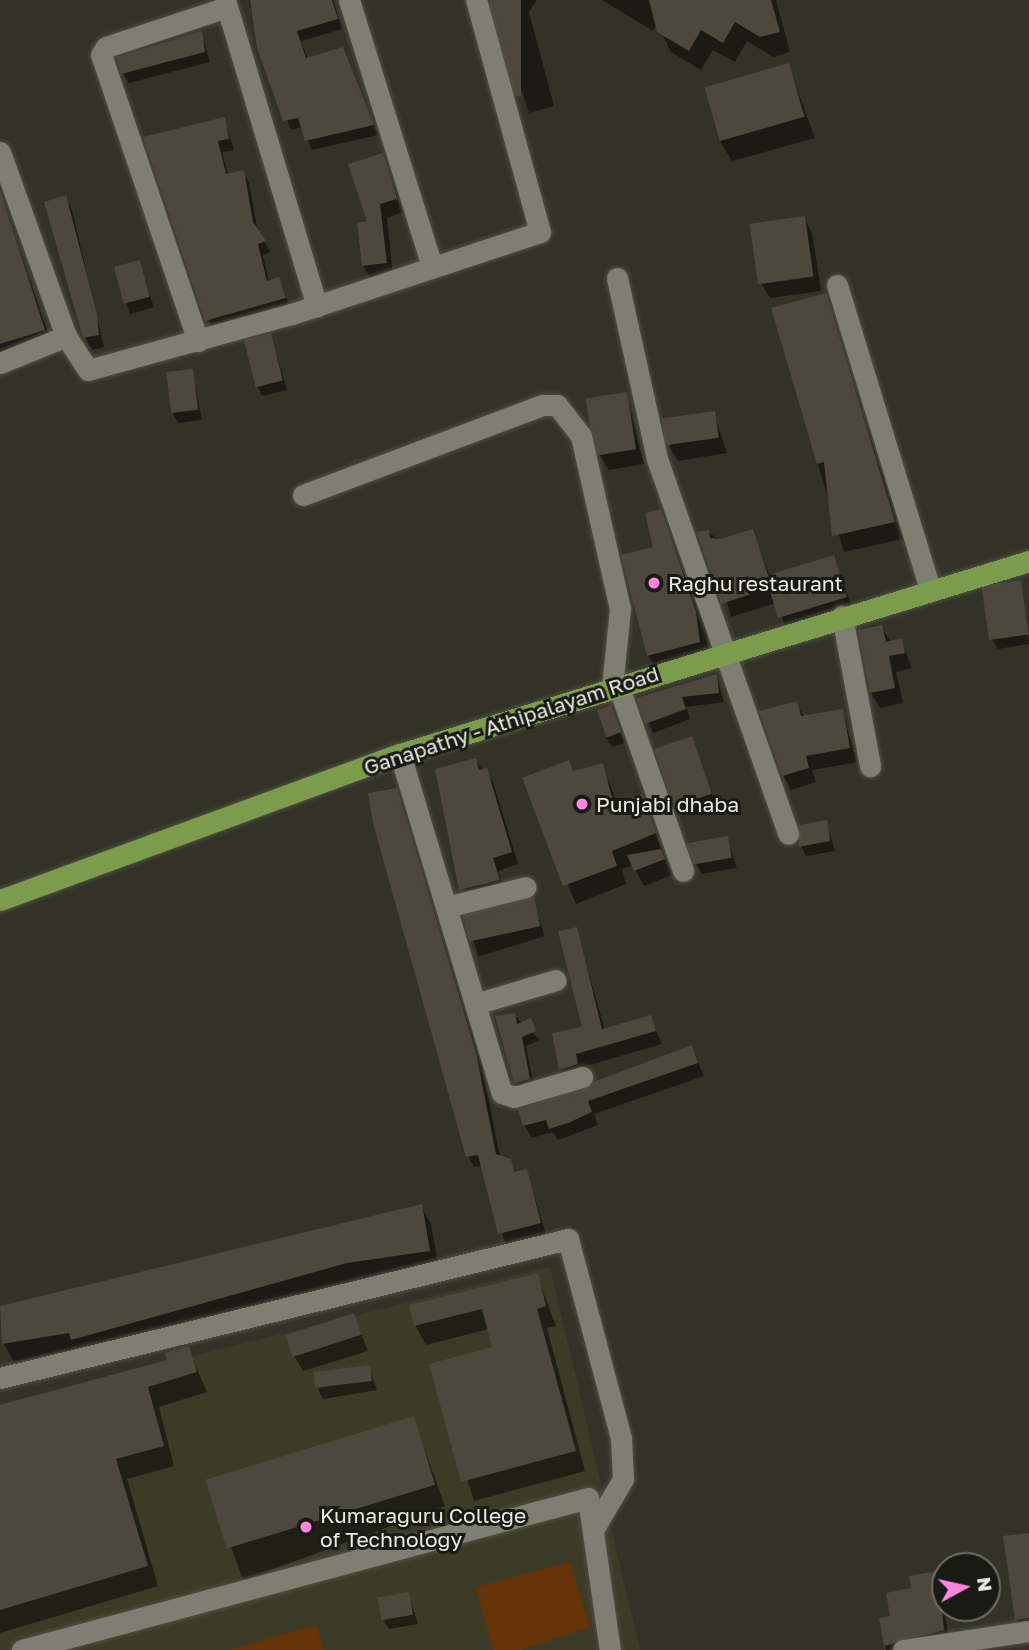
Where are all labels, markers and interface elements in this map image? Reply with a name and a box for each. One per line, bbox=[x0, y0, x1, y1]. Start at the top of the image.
place label: Raghu restaurant bbox=[668, 570, 843, 596]
marker: Raghu restaurant bbox=[646, 575, 662, 591]
street label: Ganapathy - Athipalayam Road bbox=[360, 660, 662, 780]
place label: Punjabi dhaba bbox=[596, 791, 739, 817]
marker: Punjabi dhaba bbox=[574, 796, 590, 812]
place label: Kumaraguru College of Technology bbox=[320, 1502, 526, 1552]
marker: Kumaraguru College of Technology bbox=[298, 1519, 314, 1535]
north arrow bbox=[931, 1552, 1001, 1622]
text: N bbox=[973, 1576, 998, 1593]

